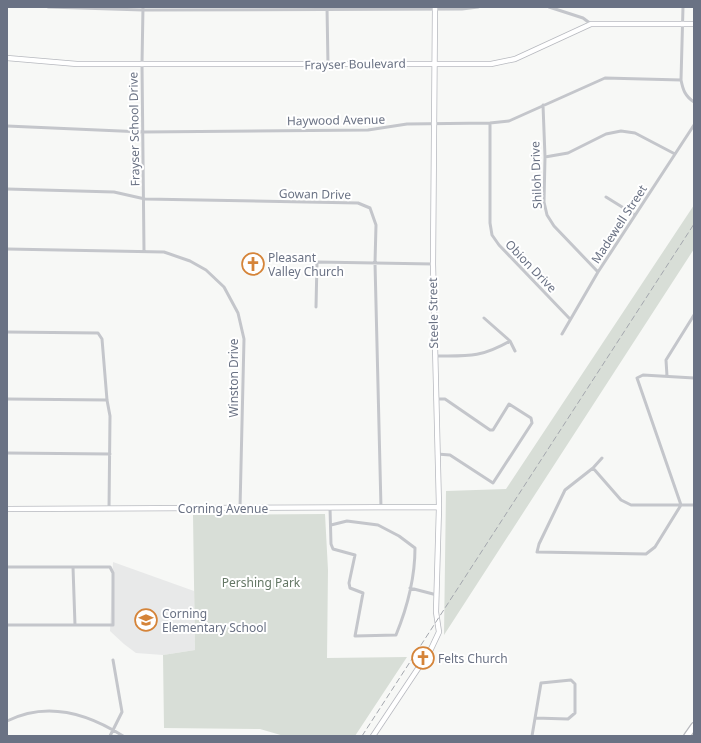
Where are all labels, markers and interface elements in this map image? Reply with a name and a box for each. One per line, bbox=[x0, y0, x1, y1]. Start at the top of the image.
street label: Frayser Boulevard bbox=[304, 55, 406, 73]
street label: Frayser School Drive bbox=[124, 71, 143, 186]
street label: Haywood Avenue bbox=[287, 111, 386, 129]
street label: Shiloh Drive bbox=[526, 141, 546, 209]
street label: Madewell Street bbox=[587, 181, 651, 267]
street label: Gowan Drive bbox=[279, 185, 351, 203]
street label: Obion Drive bbox=[502, 236, 561, 296]
place label: Pleasant Valley Church bbox=[268, 249, 344, 280]
church icon: Pleasant Valley Church bbox=[240, 251, 266, 277]
street label: Steele Street bbox=[424, 277, 442, 349]
street label: Winston Drive bbox=[225, 338, 242, 418]
street label: Corning Avenue bbox=[178, 500, 268, 517]
park label: Pershing Park bbox=[222, 574, 301, 591]
place label: Corning Elementary School bbox=[162, 605, 267, 636]
school or university icon: Corning Elementary School bbox=[133, 607, 159, 633]
church icon: Felts Church bbox=[410, 645, 436, 671]
place label: Felts Church bbox=[438, 650, 508, 667]

